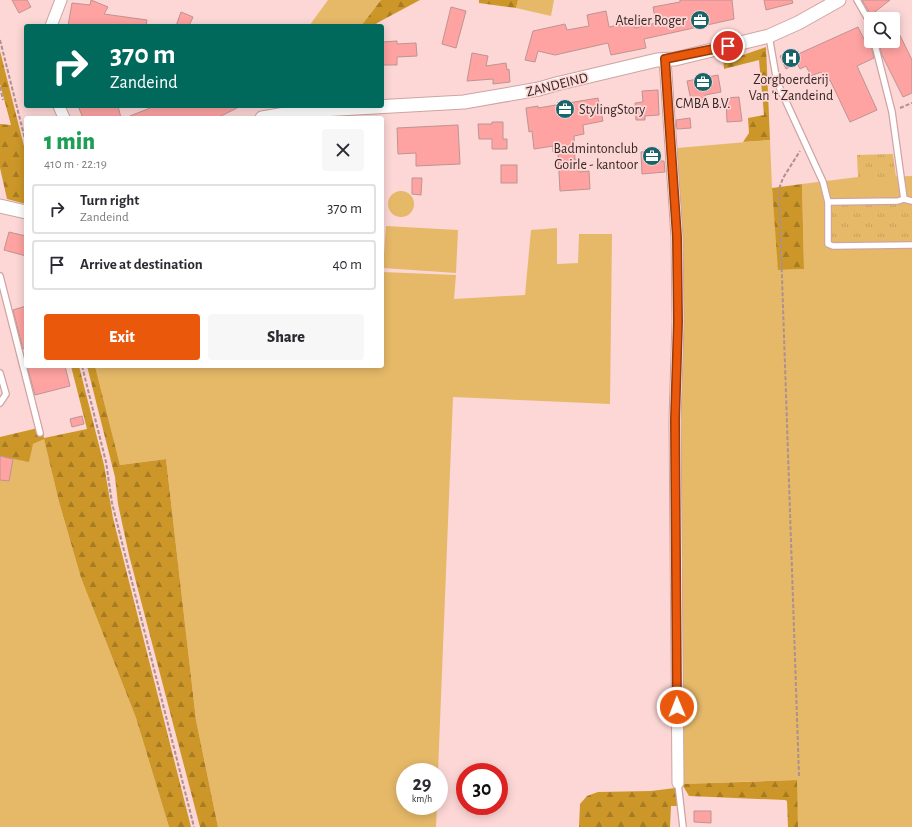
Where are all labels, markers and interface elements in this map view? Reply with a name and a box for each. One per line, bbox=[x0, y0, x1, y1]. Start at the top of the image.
office icon: Atelier Roger bbox=[689, 9, 711, 31]
map controls bbox=[864, 12, 900, 48]
button: search bbox=[864, 12, 900, 48]
place label: Atelier Roger bbox=[615, 14, 686, 28]
pin bbox=[711, 29, 745, 63]
icon: arrive bbox=[717, 35, 739, 57]
icon: right bbox=[44, 40, 96, 92]
text: 370 m bbox=[110, 41, 176, 69]
hospital icon: Zorgboerderij Van 't Zandeind bbox=[780, 47, 802, 69]
street label: ZANDEIND bbox=[525, 71, 590, 99]
office icon: CMBA B.V. bbox=[692, 71, 714, 93]
place label: Zorgboerderij Van 't Zandeind bbox=[749, 73, 833, 103]
text: Zandeind bbox=[110, 74, 178, 92]
place label: CMBA B.V. bbox=[676, 97, 730, 111]
office icon: StylingStory bbox=[554, 98, 576, 120]
place label: StylingStory bbox=[579, 103, 645, 117]
button: close bbox=[322, 129, 364, 171]
text: 1 min bbox=[44, 130, 95, 154]
place label: Badmintonclub Goirle - kantoor bbox=[554, 142, 638, 172]
office icon: Badmintonclub Goirle - kantoor bbox=[641, 145, 663, 167]
text: 410 m · 22:19 bbox=[44, 158, 107, 171]
text: Turn right bbox=[80, 193, 139, 208]
icon: right bbox=[46, 198, 68, 220]
text: 370 m bbox=[327, 201, 362, 216]
text: Zandeind bbox=[80, 211, 129, 224]
icon: arrive bbox=[46, 254, 68, 276]
text: Arrive at destination bbox=[80, 257, 203, 272]
text: 40 m bbox=[332, 257, 362, 272]
button: Exit bbox=[44, 314, 200, 360]
button: Share bbox=[208, 314, 364, 360]
position arrow bbox=[656, 686, 698, 728]
speed limit sign: 30 bbox=[456, 763, 508, 815]
text: 29 bbox=[412, 774, 432, 794]
text: km/h bbox=[412, 794, 432, 804]

